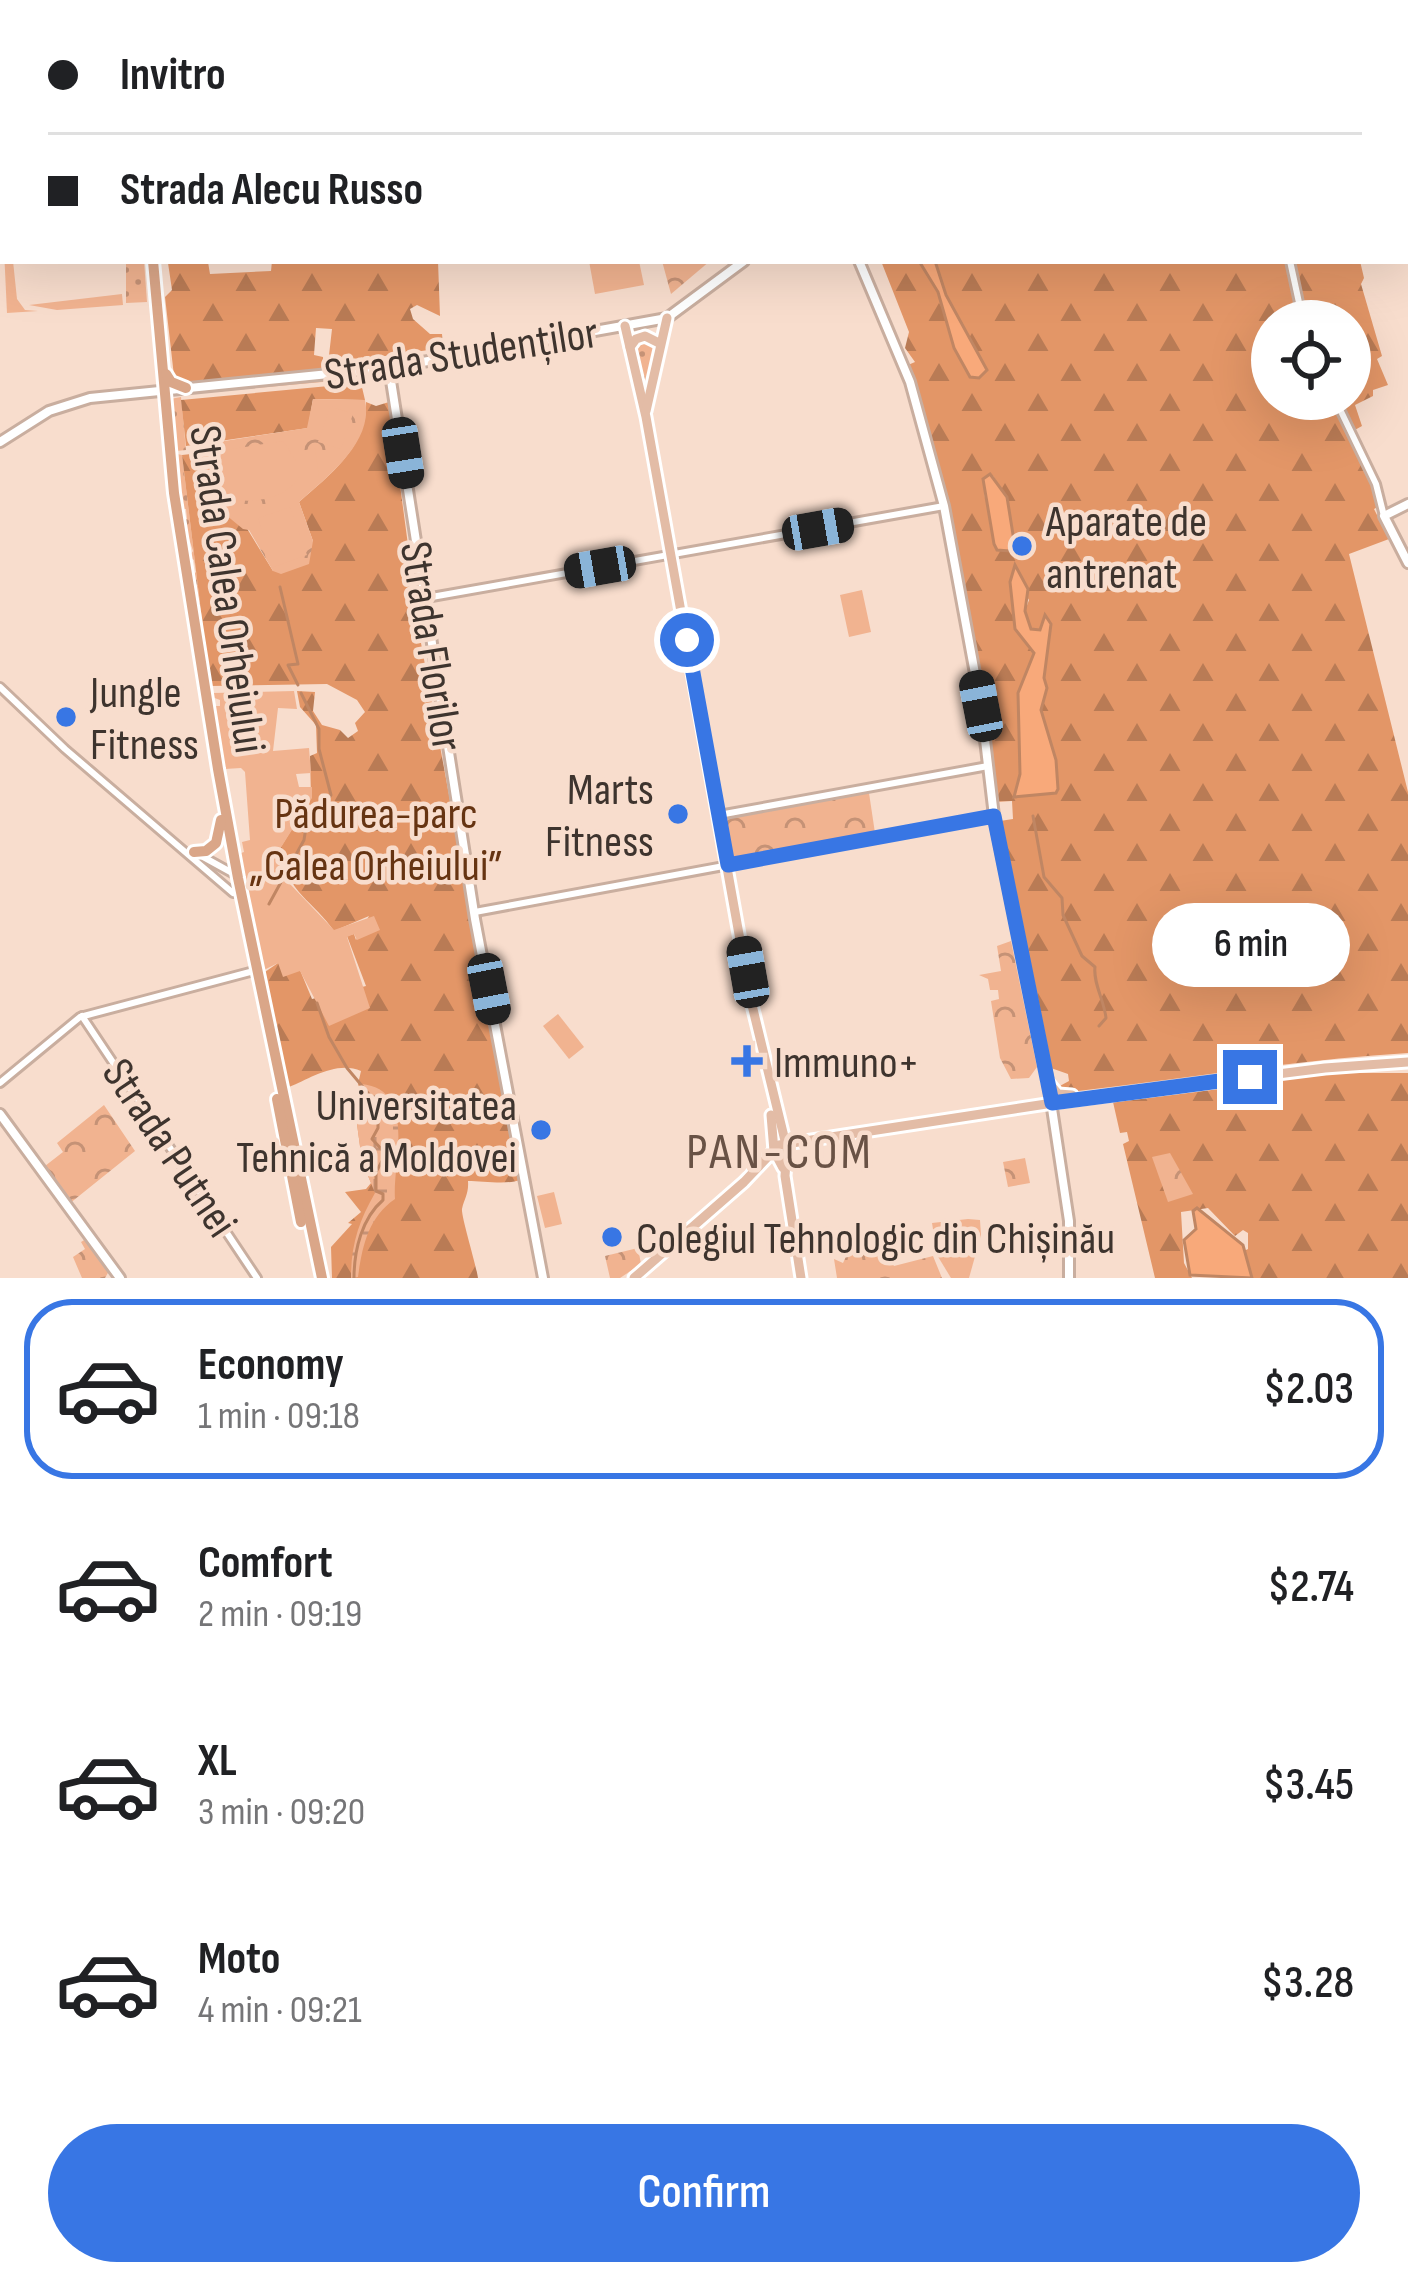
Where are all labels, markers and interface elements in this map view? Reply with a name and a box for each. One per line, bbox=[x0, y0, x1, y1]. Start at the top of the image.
text: Invitro bbox=[120, 48, 226, 103]
text: Strada Alecu Russo bbox=[120, 163, 423, 218]
map controls bbox=[1251, 300, 1371, 420]
button: locate bbox=[1251, 300, 1371, 420]
street label: Strada Studenților bbox=[321, 306, 602, 403]
car bbox=[380, 415, 426, 491]
street label: Strada Calea Orheiului bbox=[176, 422, 277, 757]
place label: Aparate de antrenat bbox=[1045, 495, 1207, 602]
car bbox=[779, 505, 857, 553]
marker: Aparate de antrenat bbox=[1009, 533, 1035, 559]
street label: Strada Florilor bbox=[387, 538, 474, 755]
car bbox=[561, 543, 639, 591]
route start bbox=[660, 613, 714, 667]
place label: Jungle Fitness bbox=[89, 666, 199, 773]
car bbox=[956, 667, 1006, 745]
marker: Jungle Fitness bbox=[53, 704, 79, 730]
place label: Marts Fitness bbox=[545, 763, 654, 870]
park label: Pădurea-parc „Calea Orheiului” bbox=[249, 787, 503, 894]
marker: Marts Fitness bbox=[665, 801, 691, 827]
callout: 6 min bbox=[1151, 903, 1349, 987]
text: 6 min bbox=[1214, 921, 1288, 968]
car bbox=[724, 933, 772, 1011]
car bbox=[464, 950, 514, 1028]
place label: Immuno+ bbox=[774, 1036, 920, 1091]
marker: Immuno+ bbox=[731, 1045, 763, 1077]
street label: Strada Putnei bbox=[89, 1049, 248, 1248]
route end bbox=[1223, 1050, 1277, 1104]
place label: Universitatea Tehnică a Moldovei bbox=[236, 1079, 517, 1186]
marker: Universitatea Tehnică a Moldovei bbox=[528, 1117, 554, 1143]
district label: PAN-COM bbox=[686, 1122, 874, 1183]
place label: Colegiul Tehnologic din Chișinău bbox=[636, 1212, 1115, 1267]
marker: Colegiul Tehnologic din Chișinău bbox=[599, 1224, 625, 1250]
icon: car bbox=[54, 1335, 162, 1443]
text: Economy bbox=[198, 1338, 344, 1393]
text: $2.03 bbox=[1263, 1362, 1354, 1417]
text: 1 min · 09:18 bbox=[198, 1393, 360, 1440]
icon: car bbox=[54, 1533, 162, 1641]
text: Comfort bbox=[198, 1536, 333, 1591]
text: $2.74 bbox=[1268, 1560, 1354, 1615]
text: 2 min · 09:19 bbox=[198, 1591, 362, 1638]
icon: car bbox=[54, 1731, 162, 1839]
text: XL bbox=[198, 1734, 237, 1789]
text: $3.45 bbox=[1263, 1758, 1354, 1813]
text: 3 min · 09:20 bbox=[198, 1789, 365, 1836]
icon: car bbox=[54, 1929, 162, 2037]
text: Moto bbox=[198, 1932, 280, 1987]
text: $3.28 bbox=[1261, 1956, 1354, 2011]
text: 4 min · 09:21 bbox=[198, 1987, 362, 2034]
button: Confirm bbox=[48, 2124, 1360, 2262]

